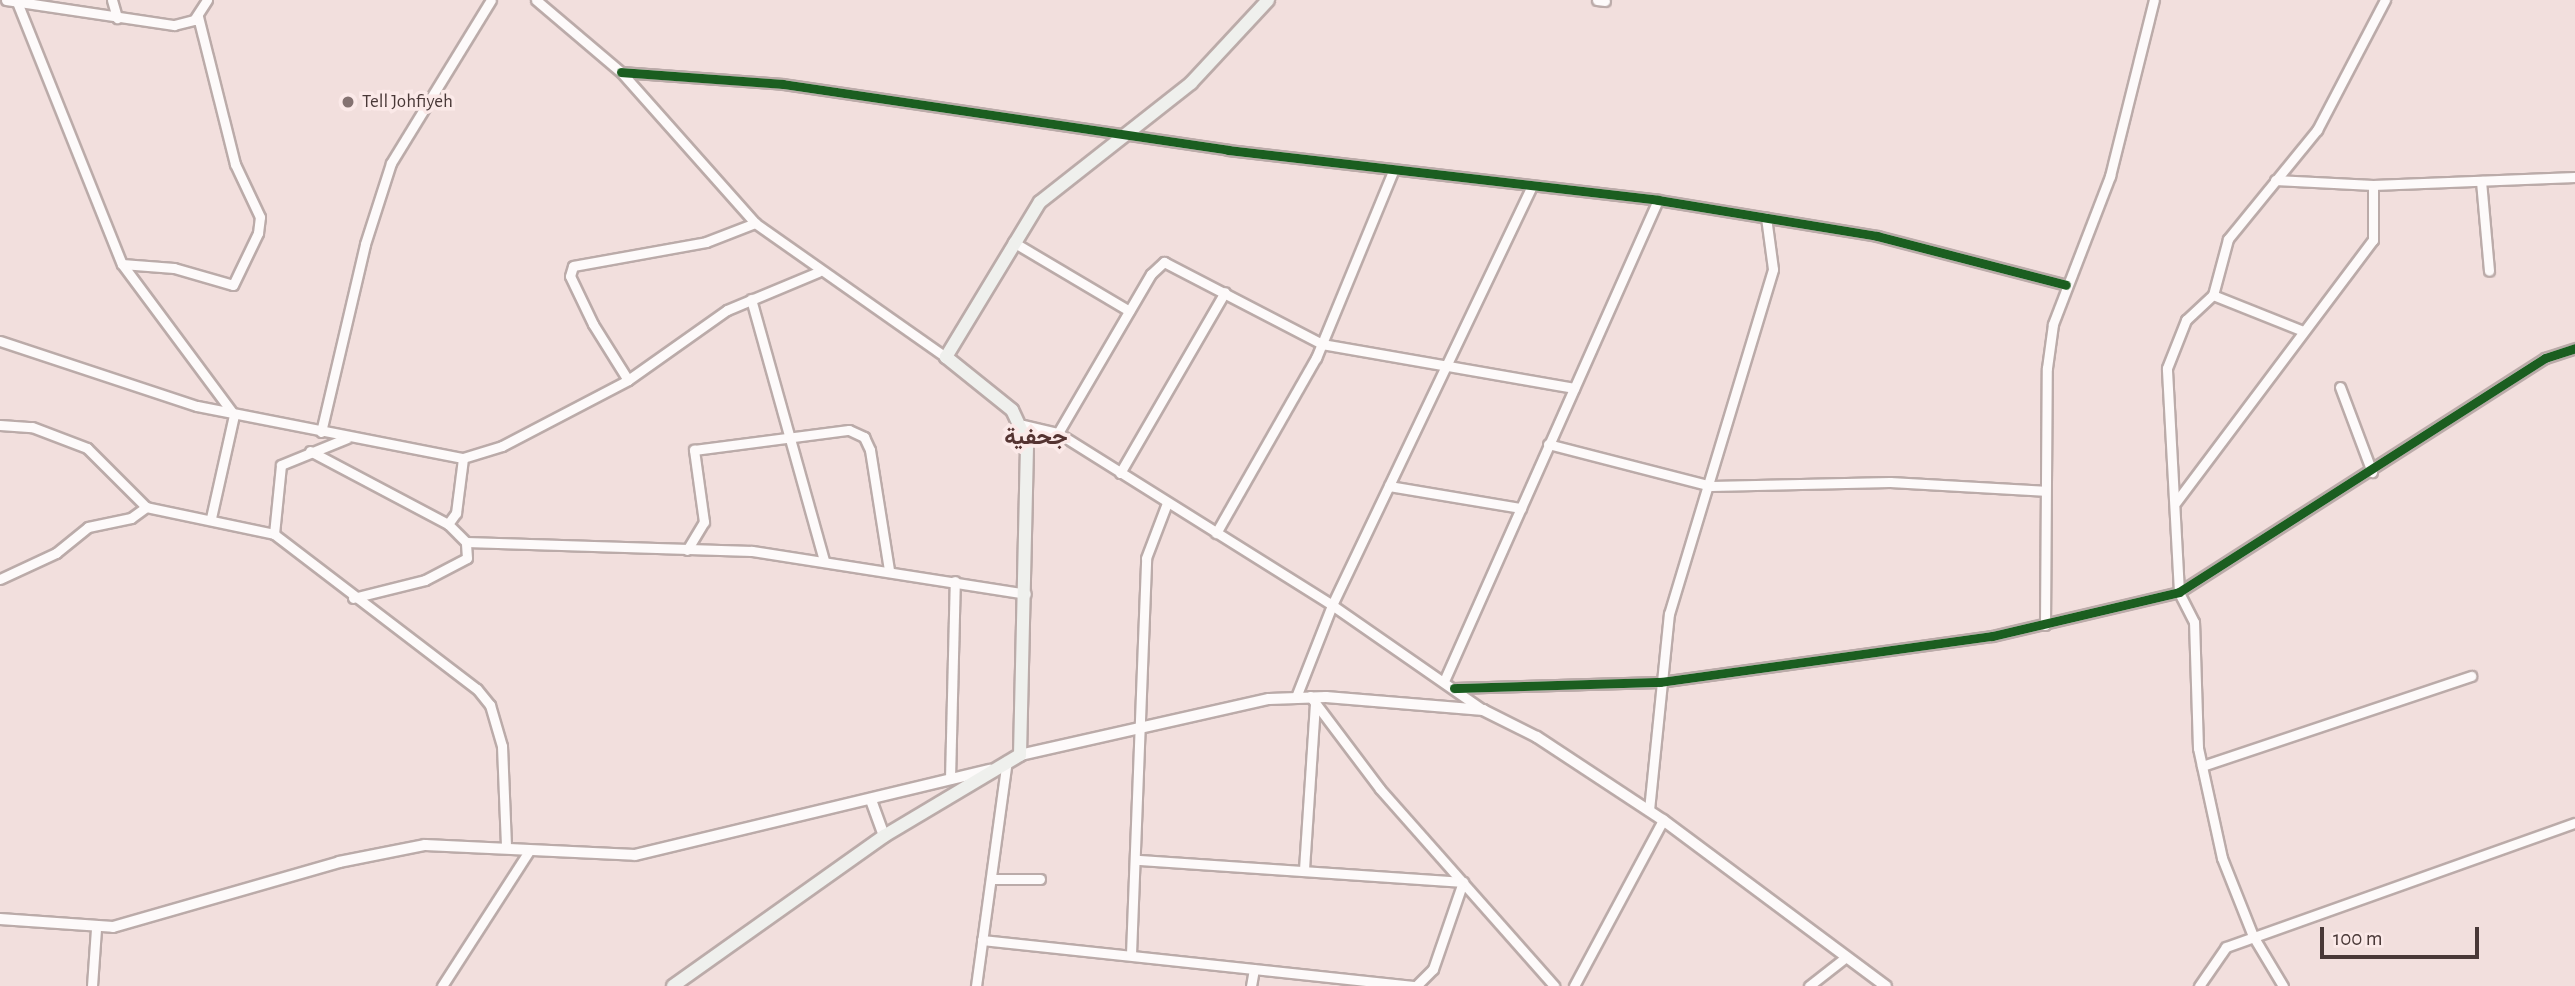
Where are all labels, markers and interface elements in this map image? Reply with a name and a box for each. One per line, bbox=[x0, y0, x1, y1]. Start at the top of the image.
place label: Tell Johfiyeh bbox=[362, 91, 453, 113]
marker: Tell Johfiyeh bbox=[340, 94, 356, 110]
district label: جحفية bbox=[1004, 424, 1068, 452]
scale bar bbox=[2323, 912, 2482, 956]
text: 100 m bbox=[2333, 928, 2383, 949]

